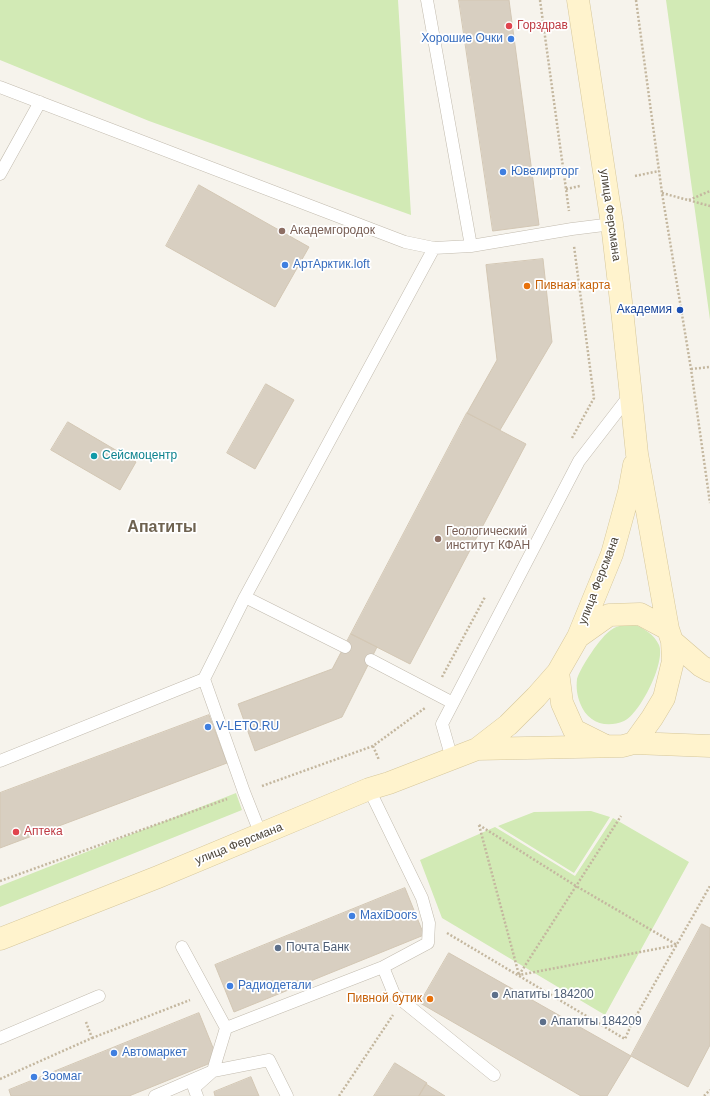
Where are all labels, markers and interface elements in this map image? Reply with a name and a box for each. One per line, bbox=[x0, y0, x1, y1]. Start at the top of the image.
place label: Горздрав bbox=[517, 19, 568, 33]
marker: Горздрав bbox=[504, 21, 514, 31]
place label: Хорошие Очки bbox=[421, 32, 503, 46]
marker: Хорошие Очки bbox=[506, 34, 516, 44]
place label: Ювелирторг bbox=[511, 165, 579, 179]
marker: Ювелирторг bbox=[498, 167, 508, 177]
street label: улица Ферсмана bbox=[596, 168, 624, 262]
place label: Академгородок bbox=[290, 224, 375, 238]
marker: Академгородок bbox=[277, 226, 287, 236]
place label: АртАрктик.loft bbox=[293, 258, 370, 272]
marker: АртАрктик.loft bbox=[280, 260, 290, 270]
place label: Пивная карта bbox=[535, 279, 610, 293]
marker: Пивная карта bbox=[522, 281, 532, 291]
place label: Академия bbox=[617, 303, 672, 317]
marker: Академия bbox=[675, 305, 685, 315]
place label: Сейсмоцентр bbox=[102, 449, 177, 463]
marker: Сейсмоцентр bbox=[89, 451, 99, 461]
district label: Апатиты bbox=[127, 518, 197, 538]
place label: Геологический институт КФАН bbox=[446, 525, 530, 553]
marker: Геологический институт КФАН bbox=[433, 534, 443, 544]
street label: улица Ферсмана bbox=[576, 535, 622, 627]
place label: V-LETO.RU bbox=[216, 720, 279, 734]
marker: V-LETO.RU bbox=[203, 722, 213, 732]
street label: улица Ферсмана bbox=[193, 820, 285, 868]
place label: Аптека bbox=[24, 825, 63, 839]
marker: Аптека bbox=[11, 827, 21, 837]
place label: MaxiDoors bbox=[360, 909, 417, 923]
marker: MaxiDoors bbox=[347, 911, 357, 921]
place label: Почта Банк bbox=[286, 941, 349, 955]
marker: Почта Банк bbox=[273, 943, 283, 953]
place label: Радиодетали bbox=[238, 979, 311, 993]
marker: Радиодетали bbox=[225, 981, 235, 991]
place label: Апатиты 184200 bbox=[503, 988, 594, 1002]
marker: Апатиты 184200 bbox=[490, 990, 500, 1000]
place label: Пивной бутик bbox=[347, 992, 422, 1006]
marker: Пивной бутик bbox=[425, 994, 435, 1004]
place label: Апатиты 184209 bbox=[551, 1015, 642, 1029]
marker: Апатиты 184209 bbox=[538, 1017, 548, 1027]
place label: Автомаркет bbox=[122, 1046, 187, 1060]
marker: Автомаркет bbox=[109, 1048, 119, 1058]
place label: Зоомаг bbox=[42, 1070, 82, 1084]
marker: Зоомаг bbox=[29, 1072, 39, 1082]

